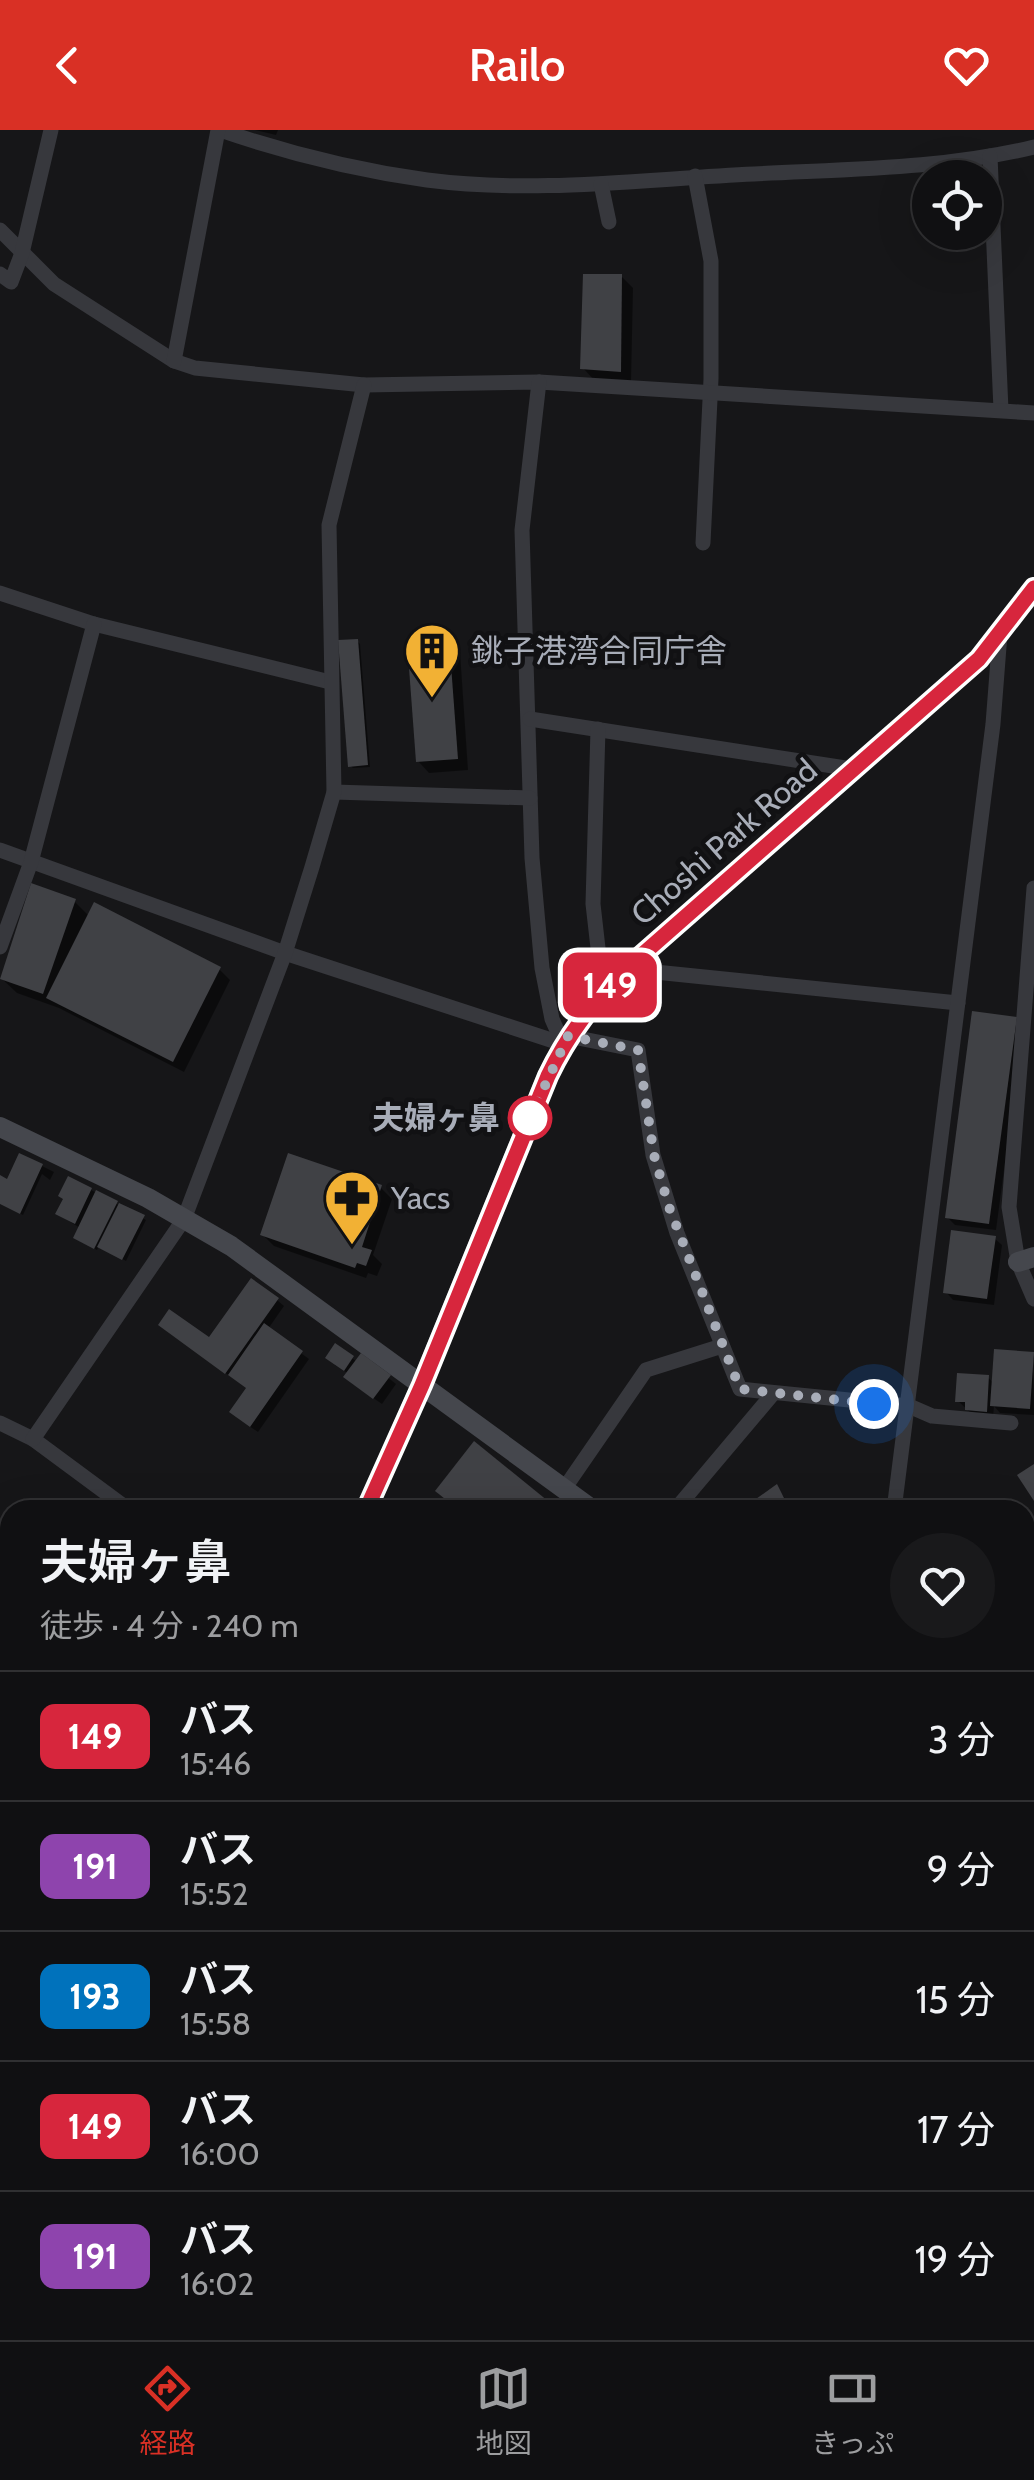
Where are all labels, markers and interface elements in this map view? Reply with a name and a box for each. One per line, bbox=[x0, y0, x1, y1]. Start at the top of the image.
icon: back bbox=[40, 38, 95, 93]
text: Railo bbox=[469, 38, 565, 92]
icon: heart bbox=[939, 38, 994, 93]
map controls bbox=[912, 160, 1002, 250]
button: locate bbox=[912, 160, 1002, 250]
building icon: 銚子港湾合同庁舎 bbox=[402, 621, 462, 700]
place label: 銚子港湾合同庁舎 bbox=[471, 631, 727, 670]
street label: Choshi Park Road bbox=[623, 750, 825, 933]
line badge: 149 bbox=[552, 952, 668, 1018]
text: 149 bbox=[583, 964, 637, 1007]
marker: 夫婦ヶ鼻 bbox=[509, 1097, 551, 1139]
place label: 夫婦ヶ鼻 bbox=[372, 1098, 500, 1137]
pharmacy icon: Yacs bbox=[322, 1168, 382, 1247]
place label: Yacs bbox=[390, 1178, 450, 1217]
your location bbox=[849, 1379, 899, 1429]
text: 夫婦ヶ鼻 bbox=[40, 1533, 232, 1591]
button: heart bbox=[890, 1533, 995, 1638]
text: 徒歩 · 4 分 · 240 m bbox=[40, 1606, 299, 1645]
text: バス bbox=[180, 1696, 256, 1743]
text: 149 bbox=[68, 1715, 122, 1758]
text: 3 分 bbox=[928, 1716, 995, 1763]
text: 15:46 bbox=[180, 1744, 251, 1783]
text: バス bbox=[180, 1826, 256, 1873]
text: 191 bbox=[72, 1845, 118, 1888]
text: 9 分 bbox=[927, 1846, 995, 1893]
text: 15:52 bbox=[180, 1874, 248, 1913]
text: バス bbox=[180, 1956, 256, 2003]
text: 193 bbox=[69, 1975, 121, 2018]
text: 15 分 bbox=[916, 1976, 995, 2023]
text: 15:58 bbox=[180, 2004, 251, 2043]
text: バス bbox=[180, 2086, 256, 2133]
text: 149 bbox=[68, 2105, 122, 2148]
text: 17 分 bbox=[917, 2106, 995, 2153]
text: 16:00 bbox=[180, 2134, 260, 2173]
text: バス bbox=[180, 2216, 256, 2263]
text: 191 bbox=[72, 2235, 118, 2278]
text: 19 分 bbox=[914, 2236, 995, 2283]
text: 16:02 bbox=[180, 2264, 254, 2303]
tab: 経路 bbox=[140, 2361, 196, 2461]
tab: 地図 bbox=[476, 2361, 532, 2461]
tab: きっぷ bbox=[811, 2361, 894, 2461]

